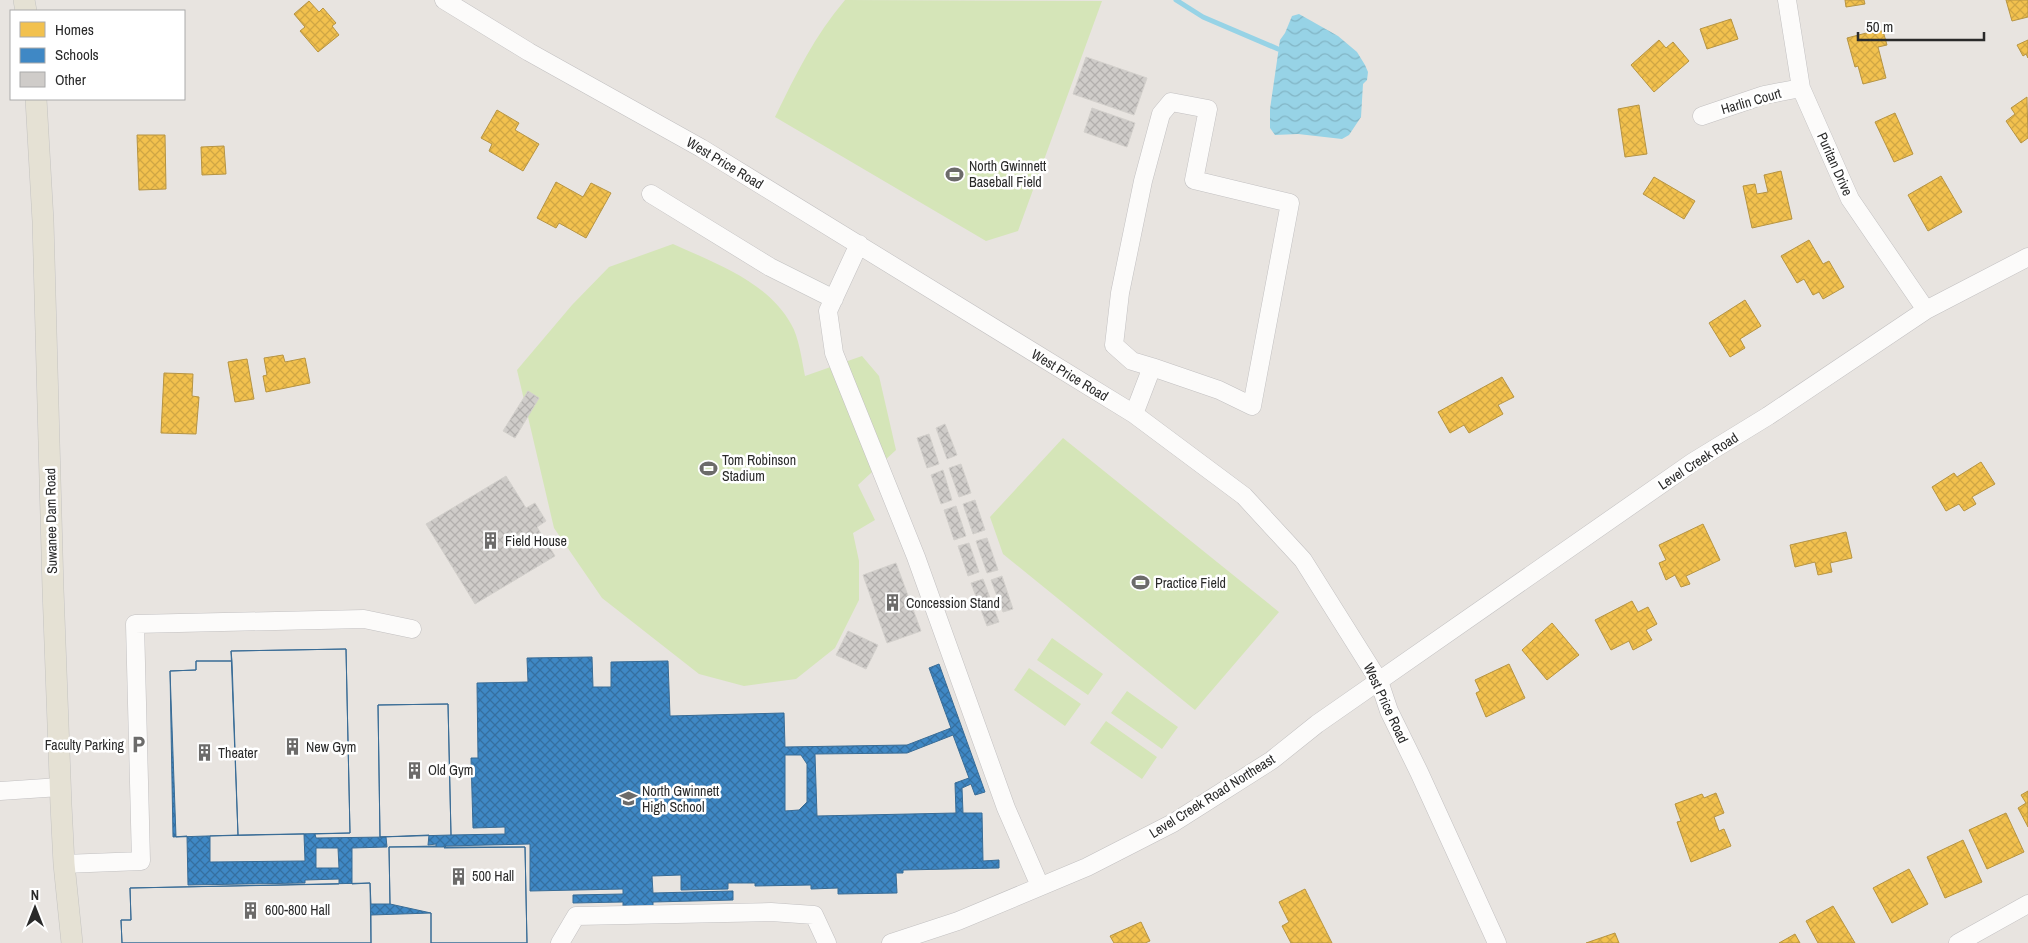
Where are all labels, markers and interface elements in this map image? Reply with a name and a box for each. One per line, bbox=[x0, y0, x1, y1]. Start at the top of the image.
legend bbox=[10, 10, 185, 100]
scale bar bbox=[1858, 10, 1984, 42]
text: 50 m bbox=[1866, 16, 1893, 37]
text: Homes bbox=[55, 19, 94, 40]
text: Schools bbox=[55, 44, 99, 65]
text: Other bbox=[55, 69, 86, 90]
street label: Harlin Court bbox=[1719, 84, 1783, 118]
street label: Puritan Drive bbox=[1813, 129, 1857, 199]
street label: West Price Road bbox=[683, 133, 767, 193]
place label: North Gwinnett Baseball Field bbox=[969, 157, 1046, 191]
sports icon: North Gwinnett Baseball Field bbox=[945, 164, 965, 184]
street label: West Price Road bbox=[1028, 345, 1112, 405]
street label: Level Creek Road bbox=[1655, 428, 1741, 494]
place label: Tom Robinson Stadium bbox=[722, 451, 796, 485]
sports icon: Tom Robinson Stadium bbox=[698, 458, 718, 478]
street label: Suwanee Dam Road bbox=[41, 468, 61, 574]
building icon: Field House bbox=[481, 531, 501, 551]
place label: Field House bbox=[505, 532, 567, 550]
sports icon: Practice Field bbox=[1131, 573, 1151, 593]
place label: Practice Field bbox=[1155, 574, 1226, 592]
building icon: Concession Stand bbox=[882, 593, 902, 613]
place label: Concession Stand bbox=[906, 594, 1000, 612]
street label: West Price Road bbox=[1360, 660, 1412, 746]
parking icon: Faculty Parking bbox=[128, 735, 148, 755]
place label: Faculty Parking bbox=[45, 736, 125, 754]
building icon: New Gym bbox=[282, 737, 302, 757]
place label: New Gym bbox=[306, 738, 356, 756]
building icon: Theater bbox=[194, 743, 214, 763]
place label: Theater bbox=[218, 744, 258, 762]
street label: Level Creek Road Northeast bbox=[1146, 750, 1278, 842]
building icon: Old Gym bbox=[404, 760, 424, 780]
place label: Old Gym bbox=[428, 761, 473, 779]
place label: North Gwinnett High School bbox=[642, 782, 719, 816]
school or university icon: North Gwinnett High School bbox=[618, 789, 638, 809]
building icon: 500 Hall bbox=[448, 866, 468, 886]
place label: 500 Hall bbox=[472, 867, 514, 885]
north arrow bbox=[10, 883, 60, 933]
text: N bbox=[31, 886, 39, 904]
building icon: 600-800 Hall bbox=[241, 900, 261, 920]
place label: 600-800 Hall bbox=[265, 901, 330, 919]

